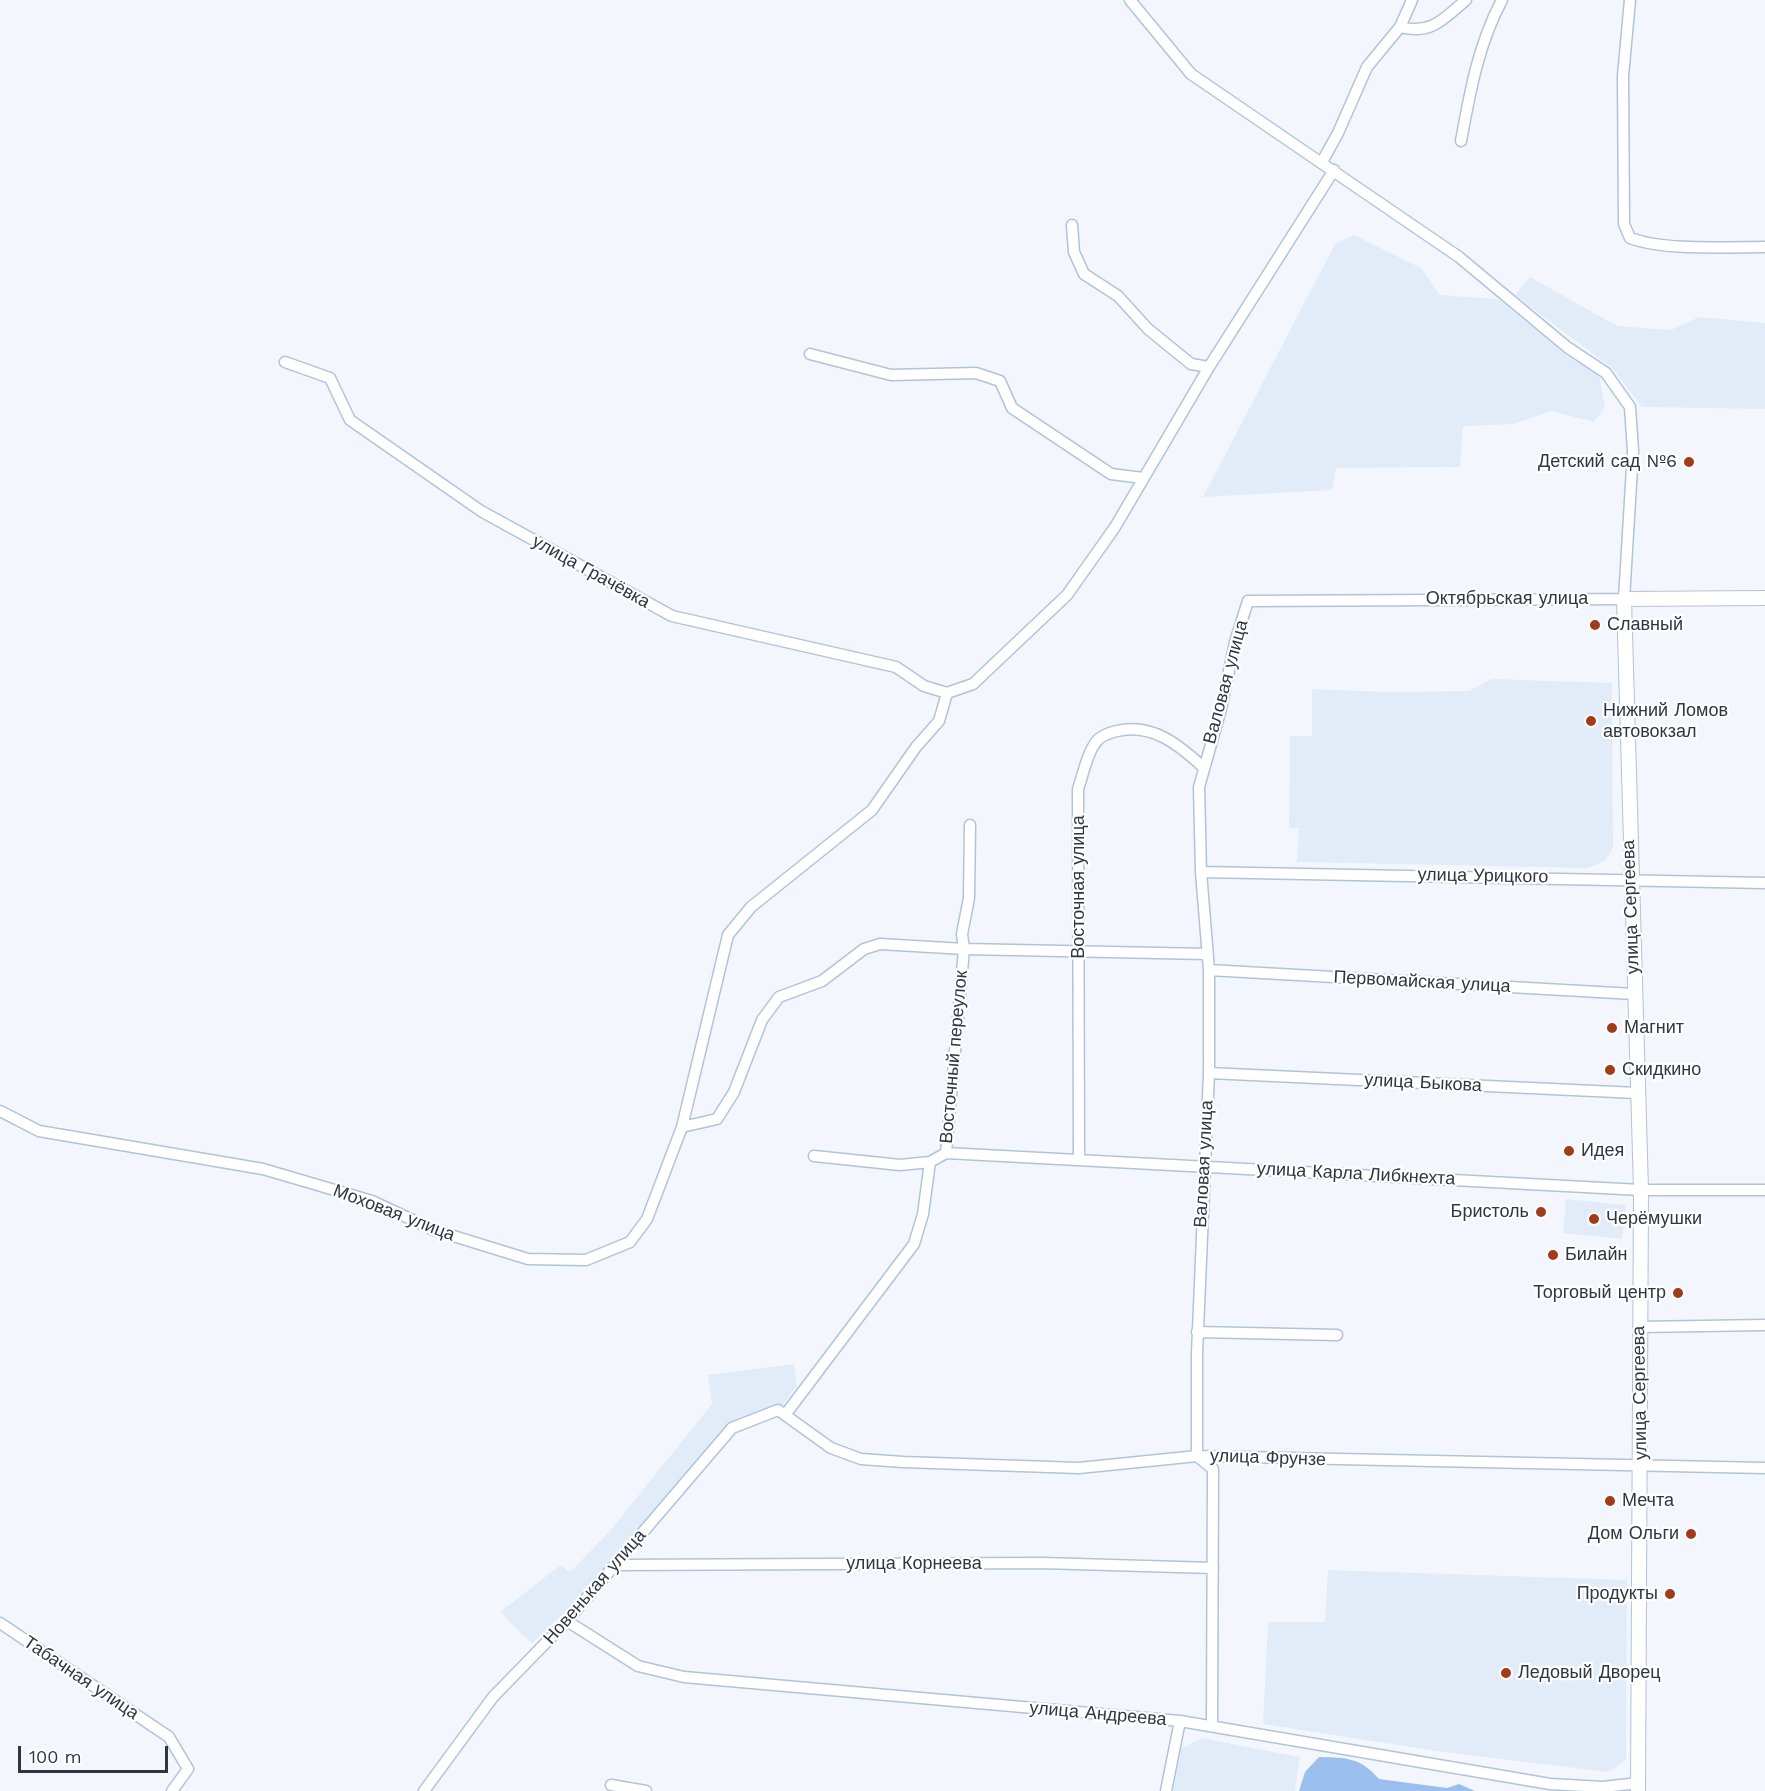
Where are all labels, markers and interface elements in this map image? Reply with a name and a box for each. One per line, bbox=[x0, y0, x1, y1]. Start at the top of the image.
place label: Детский сад №6 bbox=[1538, 451, 1677, 473]
marker: Детский сад №6 bbox=[1682, 455, 1696, 469]
street label: улица Грачёвка bbox=[528, 531, 654, 613]
street label: Октябрьская улица bbox=[1426, 588, 1588, 610]
place label: Славный bbox=[1607, 614, 1683, 636]
street label: Валовая улица bbox=[1199, 618, 1253, 746]
marker: Славный bbox=[1588, 618, 1602, 632]
place label: Нижний Ломов автовокзал bbox=[1603, 700, 1728, 742]
marker: Нижний Ломов автовокзал bbox=[1584, 714, 1598, 728]
street label: Восточная улица bbox=[1068, 815, 1090, 959]
street label: улица Сергеева bbox=[1618, 840, 1644, 974]
street label: улица Урицкого bbox=[1417, 864, 1549, 888]
street label: Первомайская улица bbox=[1333, 967, 1511, 997]
street label: Восточный переулок bbox=[936, 969, 972, 1145]
place label: Магнит bbox=[1624, 1017, 1684, 1039]
marker: Магнит bbox=[1605, 1021, 1619, 1035]
place label: Скидкино bbox=[1622, 1059, 1701, 1081]
marker: Скидкино bbox=[1603, 1063, 1617, 1077]
street label: улица Быкова bbox=[1364, 1069, 1482, 1097]
street label: Валовая улица bbox=[1190, 1100, 1218, 1228]
place label: Идея bbox=[1581, 1140, 1624, 1162]
marker: Идея bbox=[1562, 1144, 1576, 1158]
street label: улица Карла Либкнехта bbox=[1256, 1158, 1456, 1190]
street label: Моховая улица bbox=[330, 1180, 458, 1246]
place label: Бристоль bbox=[1451, 1201, 1529, 1223]
marker: Бристоль bbox=[1534, 1205, 1548, 1219]
place label: Черёмушки bbox=[1606, 1208, 1702, 1230]
marker: Черёмушки bbox=[1587, 1212, 1601, 1226]
place label: Билайн bbox=[1565, 1244, 1627, 1266]
marker: Билайн bbox=[1546, 1248, 1560, 1262]
place label: Торговый центр bbox=[1533, 1282, 1666, 1304]
marker: Торговый центр bbox=[1671, 1286, 1685, 1300]
street label: улица Сергеева bbox=[1628, 1326, 1652, 1460]
street label: улица Фрунзе bbox=[1210, 1445, 1326, 1471]
place label: Мечта bbox=[1622, 1490, 1674, 1512]
marker: Мечта bbox=[1603, 1494, 1617, 1508]
place label: Дом Ольги bbox=[1588, 1523, 1679, 1545]
street label: Новенькая улица bbox=[539, 1525, 651, 1649]
marker: Дом Ольги bbox=[1684, 1527, 1698, 1541]
street label: улица Корнеева bbox=[846, 1553, 982, 1575]
place label: Продукты bbox=[1577, 1583, 1658, 1605]
marker: Продукты bbox=[1663, 1587, 1677, 1601]
street label: Табачная улица bbox=[19, 1631, 143, 1725]
place label: Ледовый Дворец bbox=[1518, 1662, 1661, 1684]
marker: Ледовый Дворец bbox=[1499, 1666, 1513, 1680]
street label: улица Андреева bbox=[1029, 1697, 1167, 1731]
scale bar bbox=[21, 1734, 171, 1772]
text: 100 m bbox=[29, 1746, 82, 1767]

